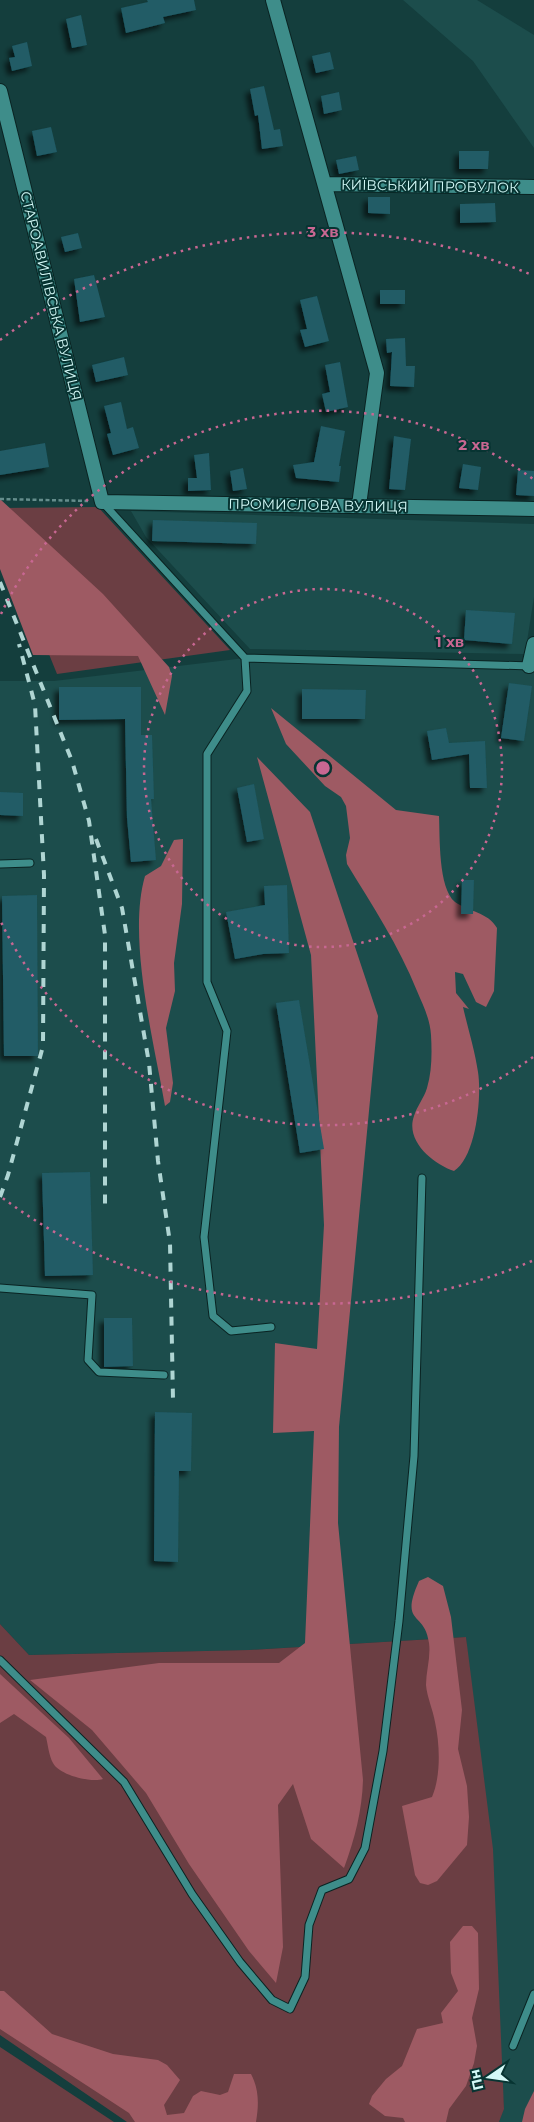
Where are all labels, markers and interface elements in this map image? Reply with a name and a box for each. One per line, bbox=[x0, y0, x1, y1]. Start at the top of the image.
street label: КИЇВСЬКИЙ ПРОВУЛОК bbox=[341, 175, 519, 197]
street label: СТАРОАВИЛІВСЬКА ВУЛИЦЯ bbox=[16, 189, 86, 403]
text: 3 хв bbox=[306, 222, 339, 241]
text: 2 хв bbox=[458, 435, 490, 454]
street label: ПРОМИСЛОВА ВУЛИЦЯ bbox=[228, 494, 408, 516]
text: 1 хв bbox=[436, 632, 464, 651]
centre of rings bbox=[314, 759, 332, 777]
north arrow bbox=[464, 2052, 514, 2102]
text: Пн bbox=[465, 2068, 487, 2092]

